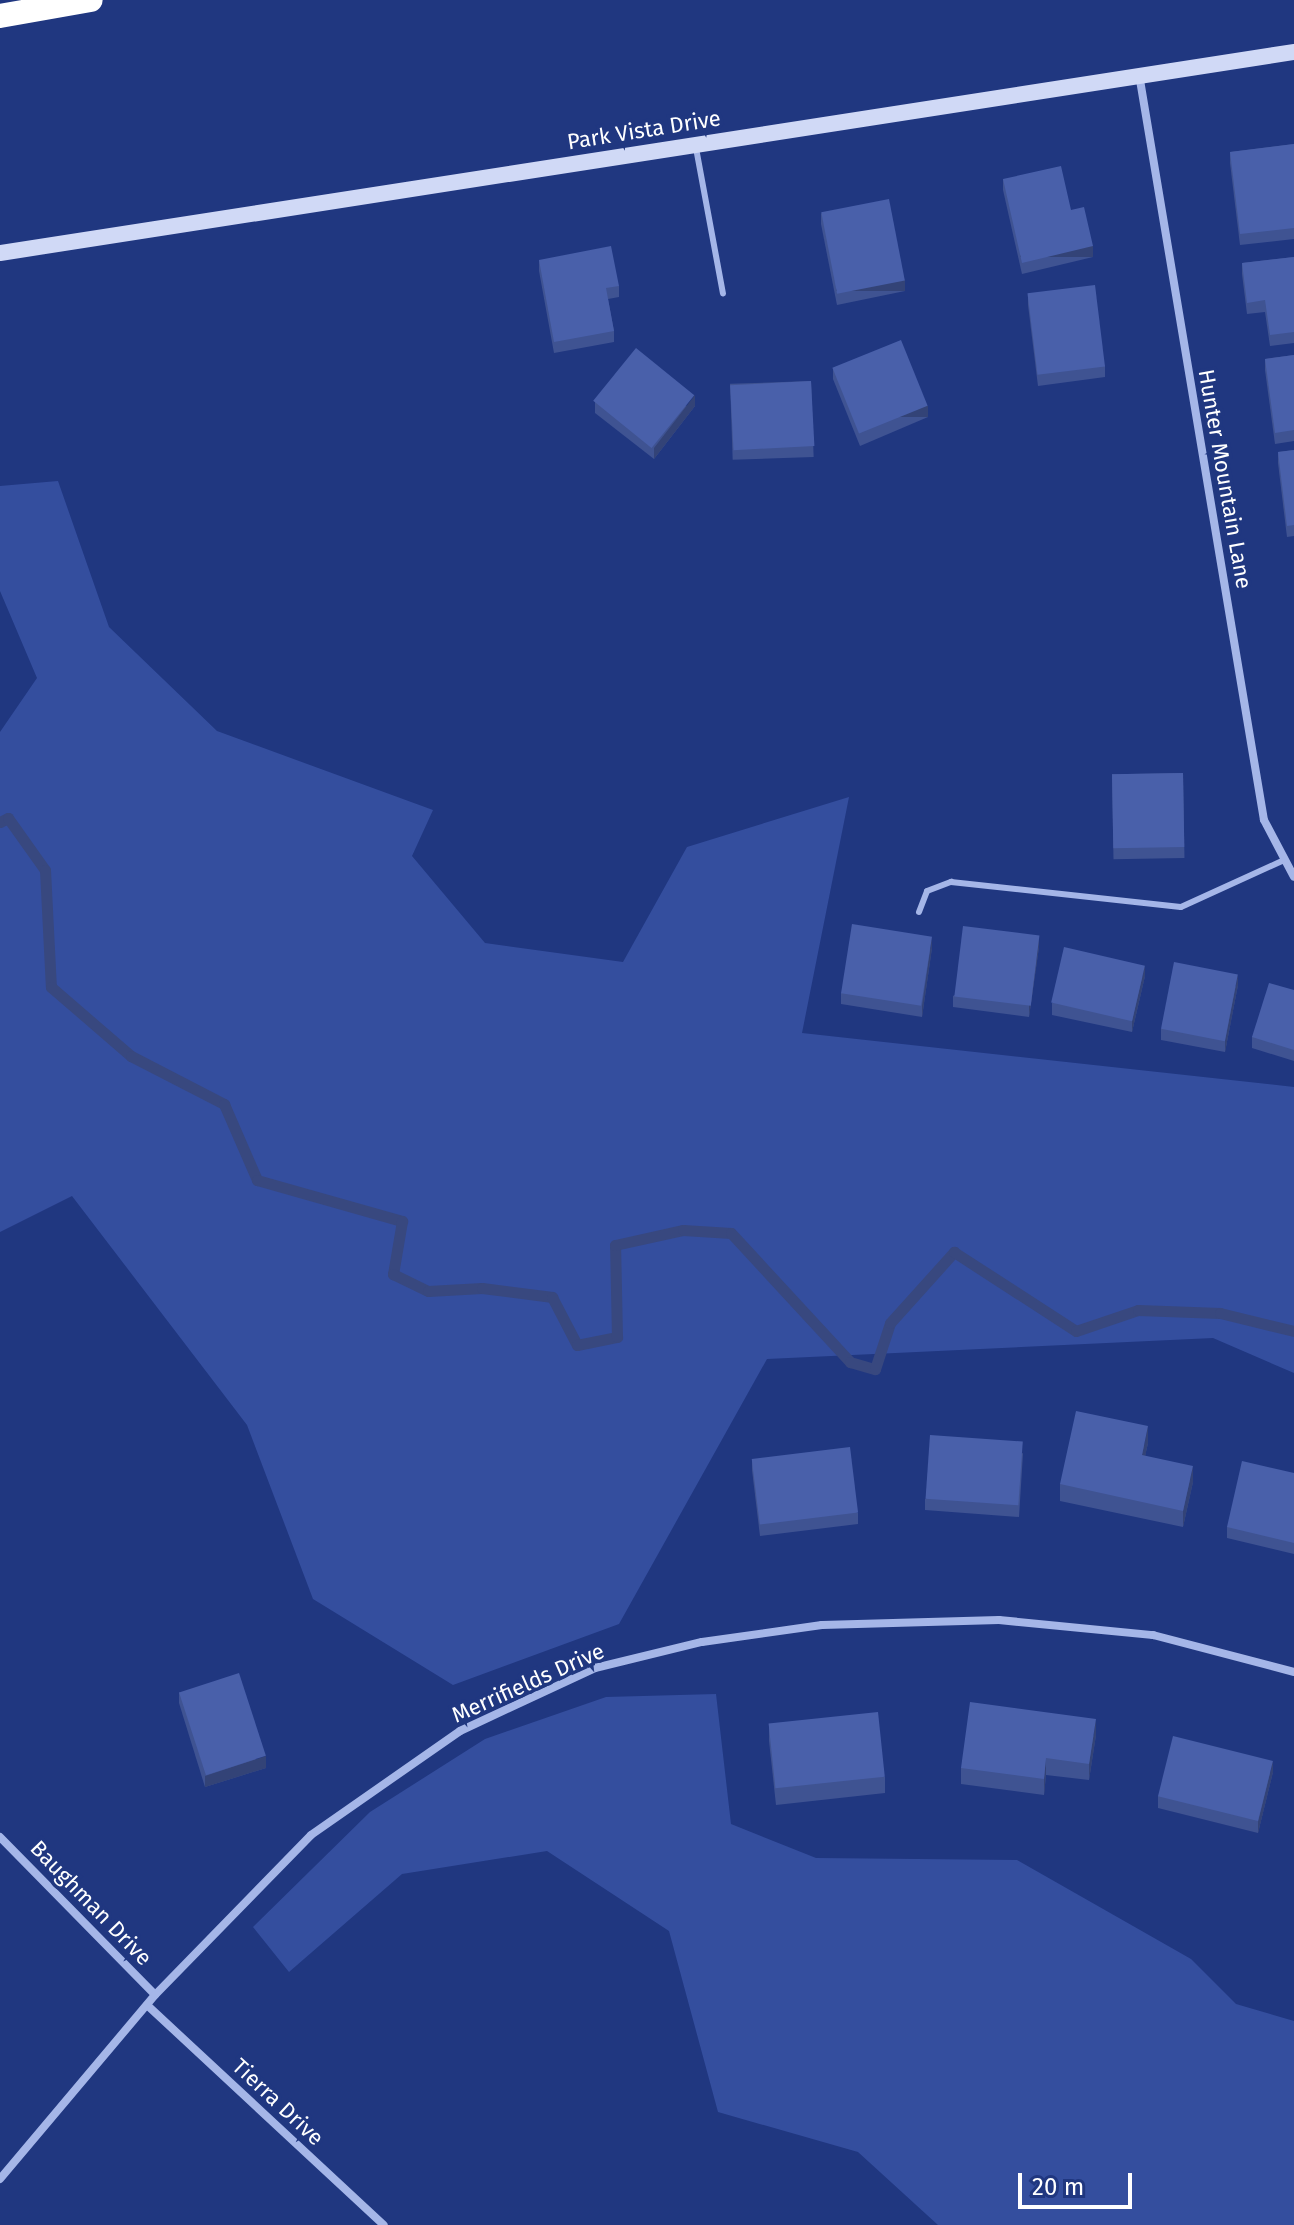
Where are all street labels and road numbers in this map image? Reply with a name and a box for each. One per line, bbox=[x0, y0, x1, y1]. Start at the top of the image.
street label: Park Vista Drive bbox=[565, 105, 723, 155]
street label: Hunter Mountain Lane bbox=[1193, 367, 1257, 591]
street label: Merrifields Drive bbox=[448, 1638, 608, 1728]
street label: Baughman Drive bbox=[25, 1835, 157, 1971]
street label: Tierra Drive bbox=[227, 2053, 329, 2151]

